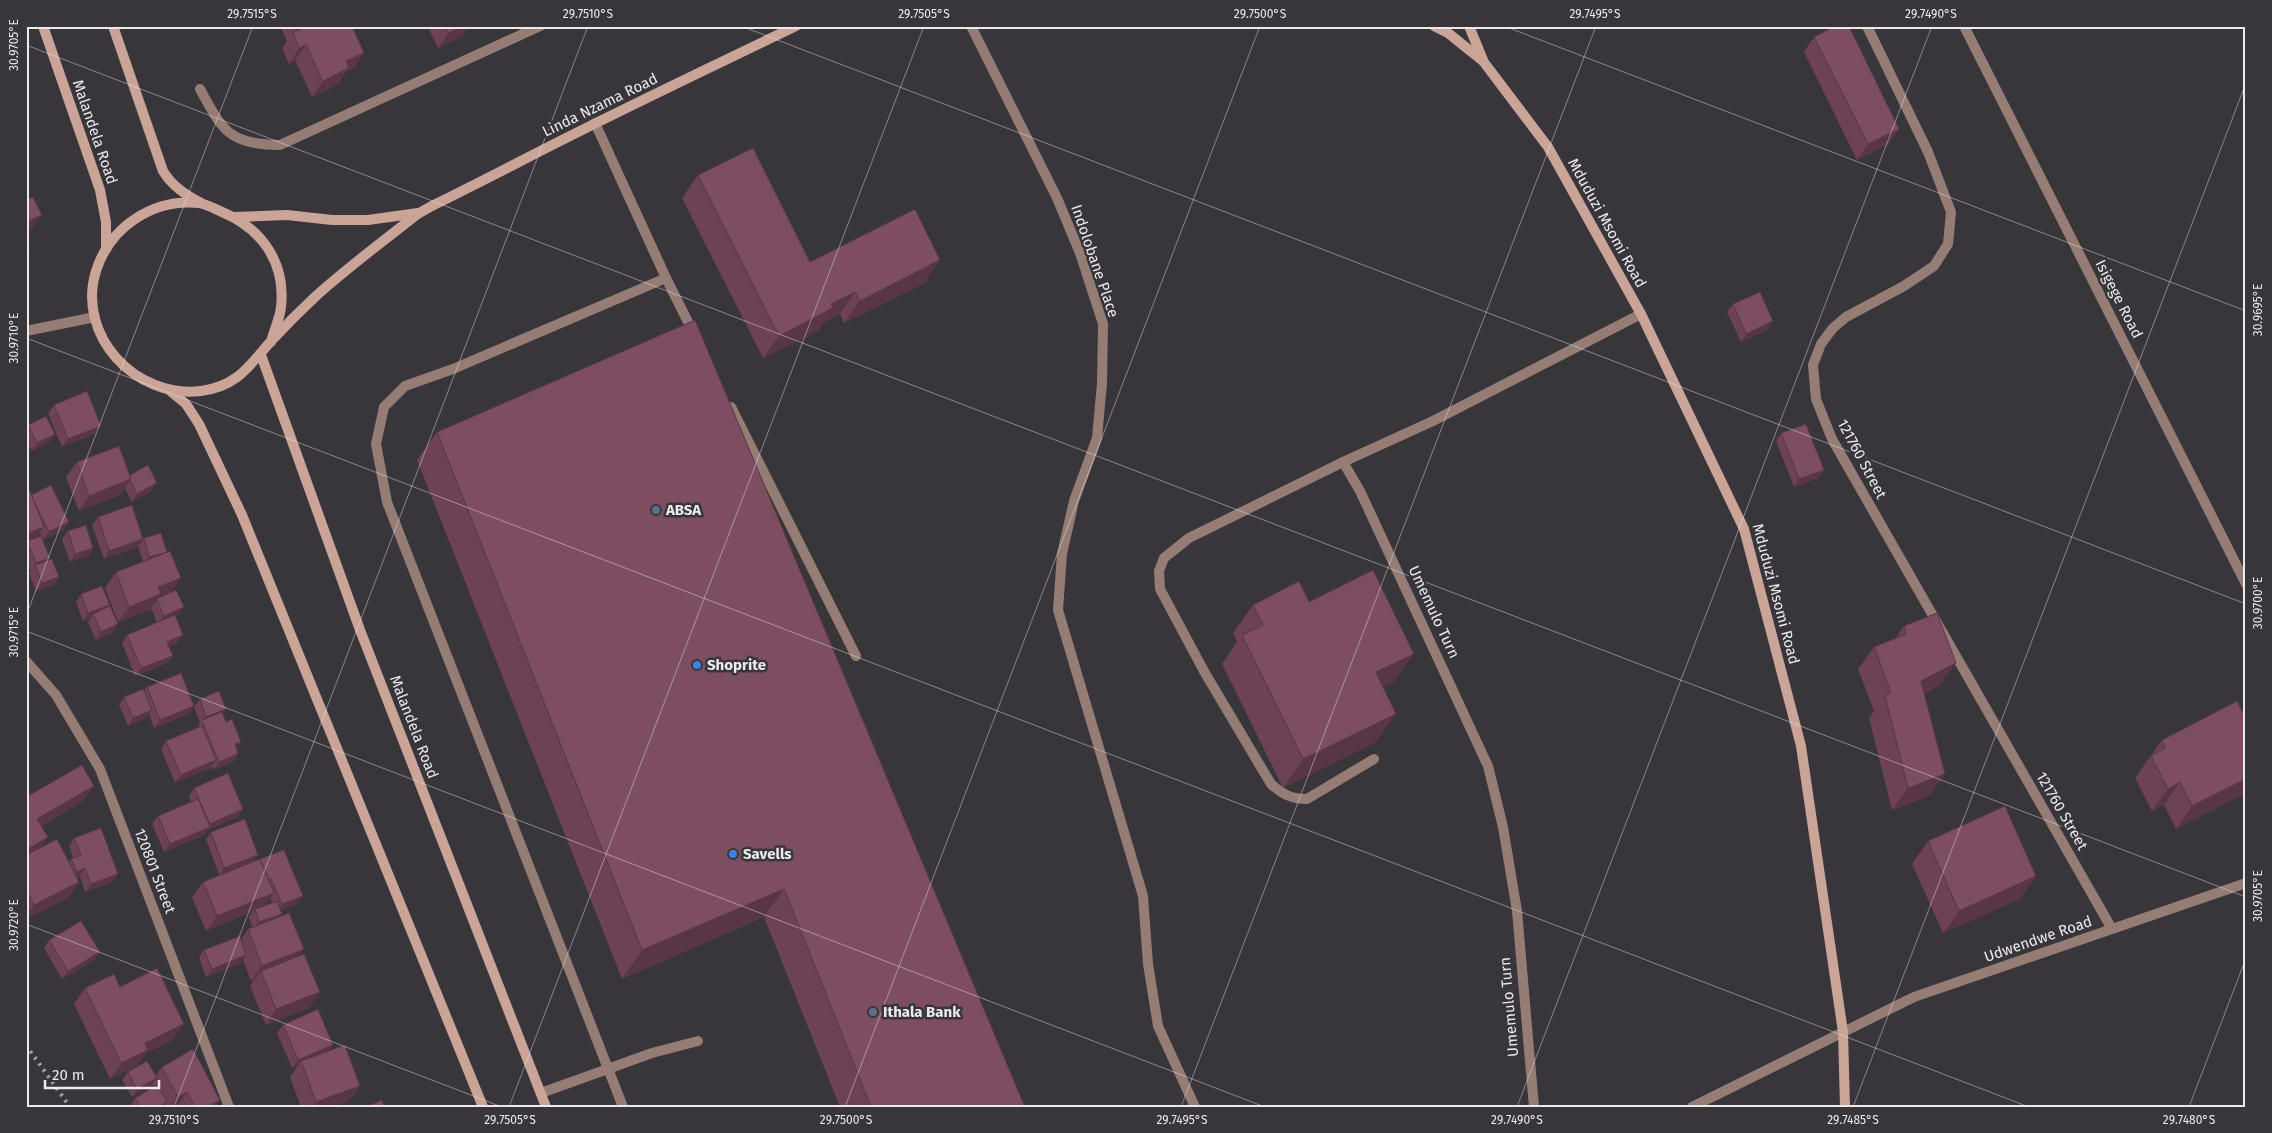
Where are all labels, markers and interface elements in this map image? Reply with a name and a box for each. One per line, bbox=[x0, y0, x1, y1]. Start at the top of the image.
text: 29.7515°S bbox=[227, 7, 277, 21]
text: 29.7510°S bbox=[563, 7, 614, 21]
text: 29.7505°S bbox=[898, 7, 950, 21]
text: 29.7500°S bbox=[1234, 7, 1287, 21]
text: 29.7495°S bbox=[1569, 7, 1621, 21]
text: 29.7490°S bbox=[1905, 7, 1957, 21]
text: 30.9705°E bbox=[7, 19, 21, 71]
street label: Linda Nzama Road bbox=[539, 69, 661, 141]
street label: Malandela Road bbox=[69, 77, 121, 187]
street label: Mduduzi Msomi Road bbox=[1564, 155, 1650, 291]
street label: Indolobane Place bbox=[1067, 202, 1123, 320]
street label: Isigege Road bbox=[2092, 257, 2146, 341]
text: 30.9695°E bbox=[2251, 284, 2265, 336]
text: 30.9710°E bbox=[7, 312, 21, 364]
street label: 121760 Street bbox=[1834, 416, 1891, 502]
place label: ABSA bbox=[665, 501, 702, 519]
marker: ABSA bbox=[650, 504, 662, 516]
street label: Mduduzi Msomi Road bbox=[1749, 522, 1803, 666]
street label: Umemulo Turn bbox=[1405, 563, 1463, 661]
text: 30.9700°E bbox=[2251, 577, 2265, 629]
text: 30.9715°E bbox=[7, 607, 21, 657]
place label: Shoprite bbox=[707, 656, 766, 674]
marker: Shoprite bbox=[691, 659, 703, 671]
street label: Malandela Road bbox=[386, 673, 442, 781]
street label: 121760 Street bbox=[2032, 769, 2092, 854]
street label: 120801 Street bbox=[131, 826, 180, 917]
place label: Savells bbox=[743, 845, 792, 863]
marker: Savells bbox=[727, 848, 739, 860]
text: 30.9705°E bbox=[2251, 870, 2265, 922]
text: 30.9720°E bbox=[7, 899, 21, 951]
street label: Udwendwe Road bbox=[1982, 912, 2094, 966]
street label: Umemulo Turn bbox=[1496, 956, 1522, 1058]
place label: Ithala Bank bbox=[883, 1003, 961, 1021]
marker: Ithala Bank bbox=[867, 1006, 879, 1018]
scale bar bbox=[45, 1058, 159, 1090]
text: 20 m bbox=[52, 1066, 85, 1084]
text: 29.7510°S bbox=[149, 1113, 200, 1127]
text: 29.7505°S bbox=[484, 1113, 536, 1127]
text: 29.7500°S bbox=[820, 1113, 873, 1127]
text: 29.7495°S bbox=[1156, 1113, 1208, 1127]
text: 29.7490°S bbox=[1491, 1113, 1543, 1127]
text: 29.7485°S bbox=[1827, 1113, 1879, 1127]
text: 29.7480°S bbox=[2163, 1113, 2216, 1127]

